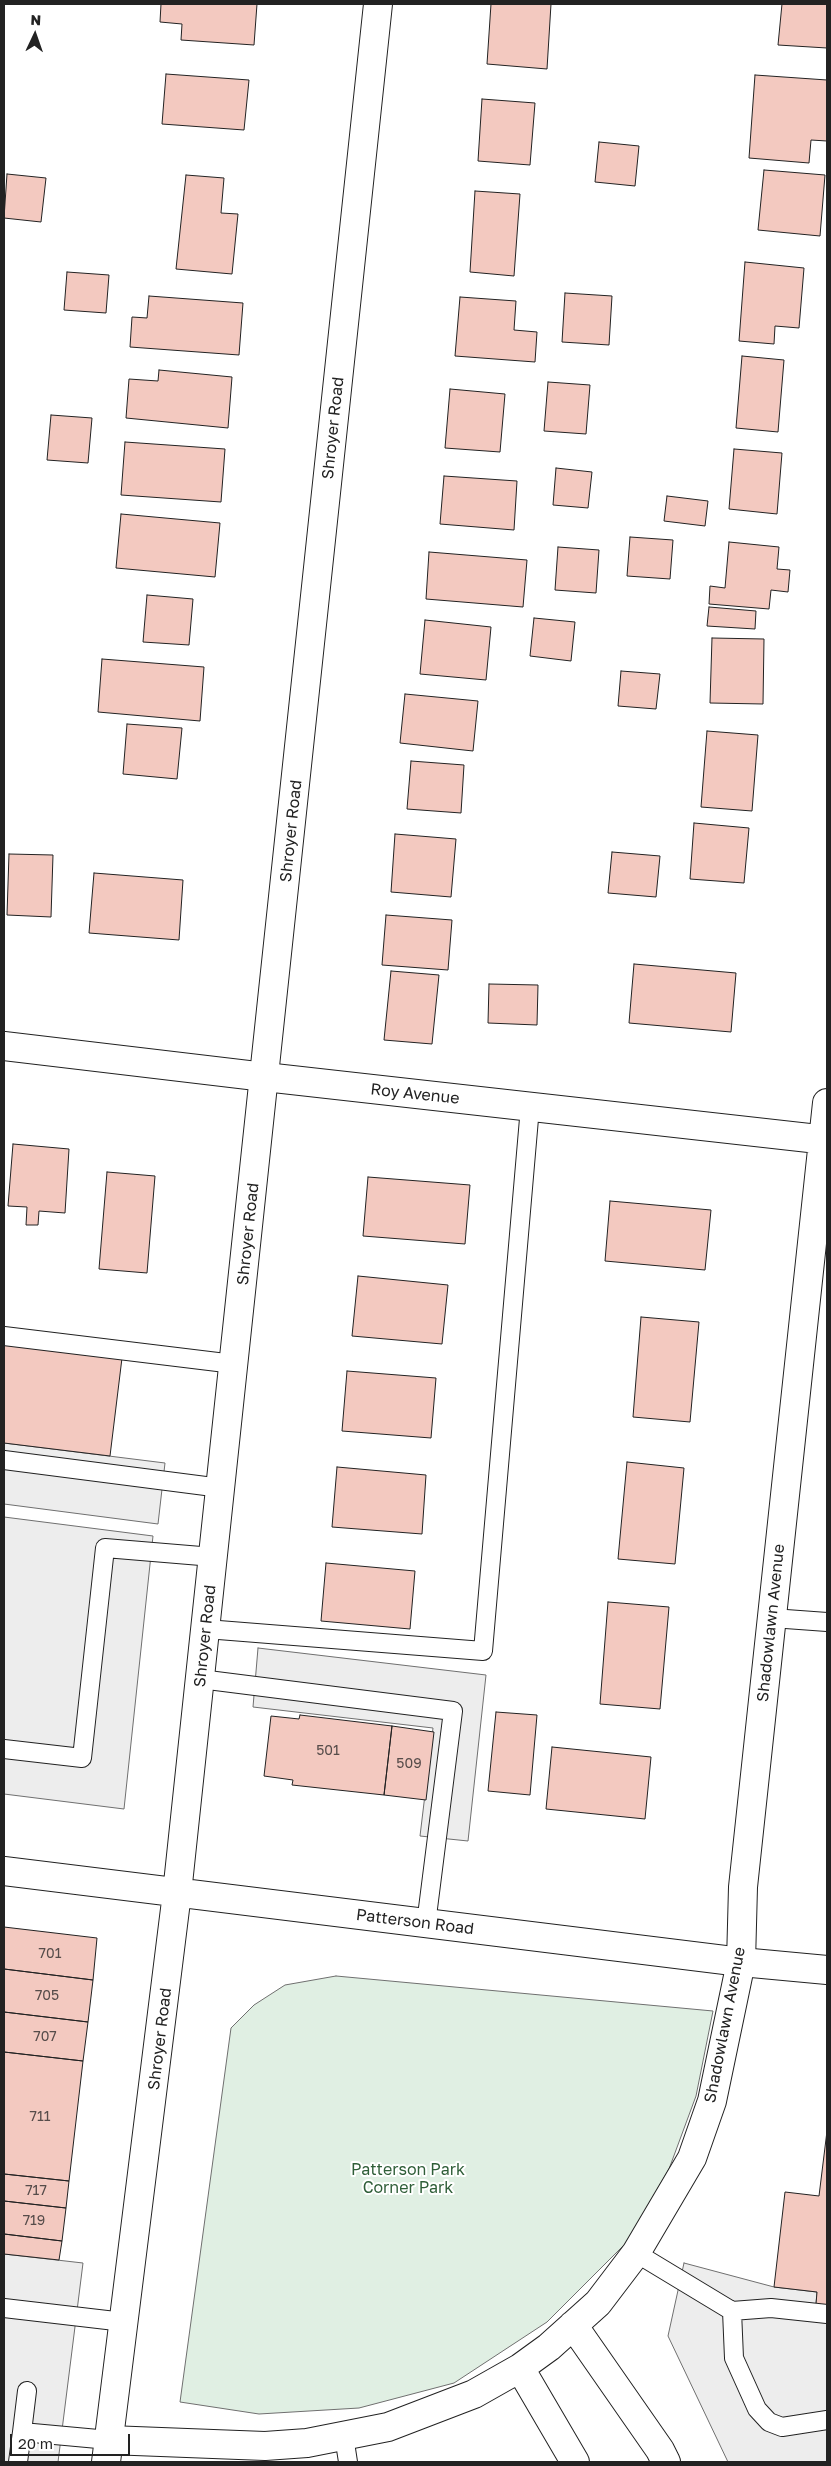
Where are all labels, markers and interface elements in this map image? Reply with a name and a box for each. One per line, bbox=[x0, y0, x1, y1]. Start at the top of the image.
north arrow bbox=[10, 10, 60, 60]
text: N bbox=[30, 11, 42, 28]
street label: Shroyer Road bbox=[318, 376, 348, 480]
street label: Shroyer Road bbox=[276, 779, 306, 883]
street label: Roy Avenue bbox=[370, 1080, 460, 1108]
street label: Shroyer Road bbox=[233, 1182, 263, 1286]
street label: Shadowlawn Avenue bbox=[753, 1543, 789, 1703]
street label: Shroyer Road bbox=[190, 1584, 220, 1688]
house number: 501 bbox=[316, 1743, 340, 1759]
house number: 509 bbox=[396, 1756, 422, 1772]
street label: Patterson Road bbox=[355, 1905, 475, 1939]
street label: Shadowlawn Avenue bbox=[700, 1945, 750, 2105]
house number: 701 bbox=[39, 1946, 61, 1962]
street label: Shroyer Road bbox=[144, 1987, 176, 2091]
house number: 705 bbox=[35, 1988, 59, 2004]
house number: 707 bbox=[33, 2029, 57, 2045]
house number: 711 bbox=[30, 2109, 50, 2125]
park label: Patterson Park Corner Park bbox=[351, 2160, 465, 2198]
house number: 717 bbox=[25, 2183, 47, 2199]
house number: 719 bbox=[23, 2213, 45, 2229]
scale bar bbox=[12, 2424, 132, 2456]
text: 20 m bbox=[18, 2434, 53, 2452]

